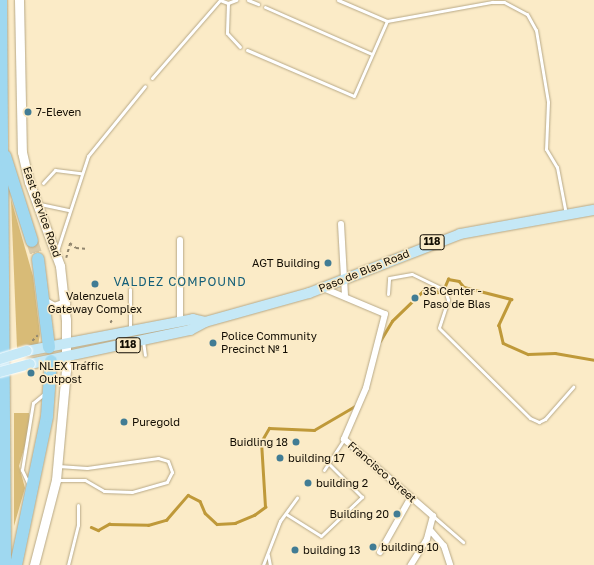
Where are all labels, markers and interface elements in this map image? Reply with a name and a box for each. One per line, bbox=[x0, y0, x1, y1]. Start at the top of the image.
place label: 7-Eleven bbox=[36, 105, 81, 119]
marker: 7-Eleven bbox=[23, 107, 33, 117]
street label: East Service Road bbox=[20, 165, 64, 259]
road number: 118 bbox=[419, 234, 445, 250]
street label: Paso de Blas Road bbox=[317, 247, 411, 295]
place label: AGT Building bbox=[252, 256, 320, 270]
marker: AGT Building bbox=[323, 258, 333, 268]
district label: VALDEZ COMPOUND bbox=[113, 275, 247, 289]
marker: Valenzuela Gateway Complex bbox=[90, 279, 100, 289]
place label: 3S Center - Paso de Blas bbox=[423, 285, 490, 311]
place label: Valenzuela Gateway Complex bbox=[48, 290, 142, 316]
marker: 3S Center - Paso de Blas bbox=[410, 293, 420, 303]
place label: Police Community Precinct № 1 bbox=[221, 330, 317, 356]
road number: 118 bbox=[115, 337, 141, 353]
marker: Police Community Precinct № 1 bbox=[208, 338, 218, 348]
place label: NLEX Traffic Outpost bbox=[39, 360, 104, 386]
marker: NLEX Traffic Outpost bbox=[26, 368, 36, 378]
place label: Puregold bbox=[132, 415, 180, 429]
marker: Puregold bbox=[119, 417, 129, 427]
place label: Buidling 18 bbox=[229, 435, 288, 449]
marker: Buidling 18 bbox=[291, 437, 301, 447]
street label: Francisco Street bbox=[345, 439, 419, 505]
place label: building 17 bbox=[288, 451, 345, 465]
marker: building 17 bbox=[275, 453, 285, 463]
place label: building 2 bbox=[316, 476, 368, 490]
marker: building 2 bbox=[303, 478, 313, 488]
place label: Building 20 bbox=[329, 507, 389, 521]
marker: Building 20 bbox=[392, 509, 402, 519]
place label: building 10 bbox=[381, 540, 439, 554]
marker: building 10 bbox=[368, 542, 378, 552]
place label: building 13 bbox=[303, 543, 361, 557]
marker: building 13 bbox=[290, 545, 300, 555]

